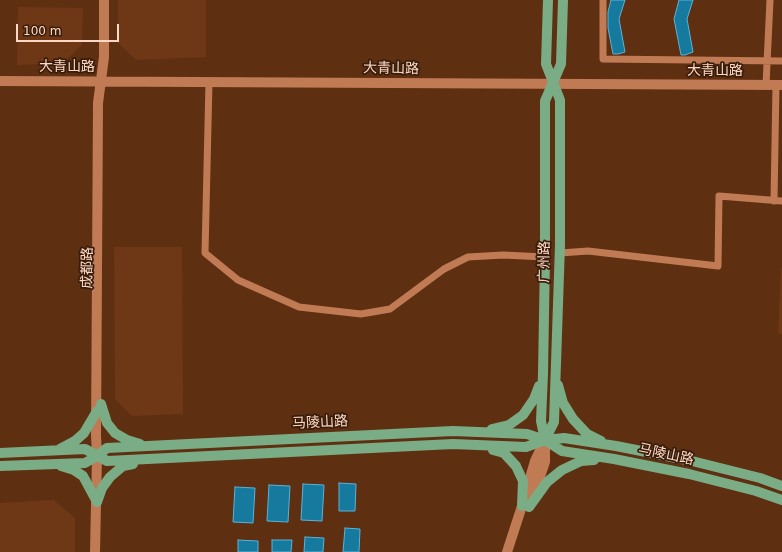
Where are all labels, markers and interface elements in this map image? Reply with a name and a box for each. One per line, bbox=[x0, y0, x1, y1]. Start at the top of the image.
scale bar bbox=[18, 16, 121, 42]
text: 100 m bbox=[23, 24, 61, 38]
street label: 大青山路 bbox=[39, 59, 95, 75]
street label: 大青山路 bbox=[363, 60, 419, 78]
street label: 大青山路 bbox=[687, 63, 743, 79]
street label: 广州路 bbox=[536, 241, 554, 283]
street label: 成都路 bbox=[79, 247, 97, 289]
street label: 马陵山路 bbox=[292, 413, 348, 433]
street label: 马陵山路 bbox=[637, 441, 695, 469]

